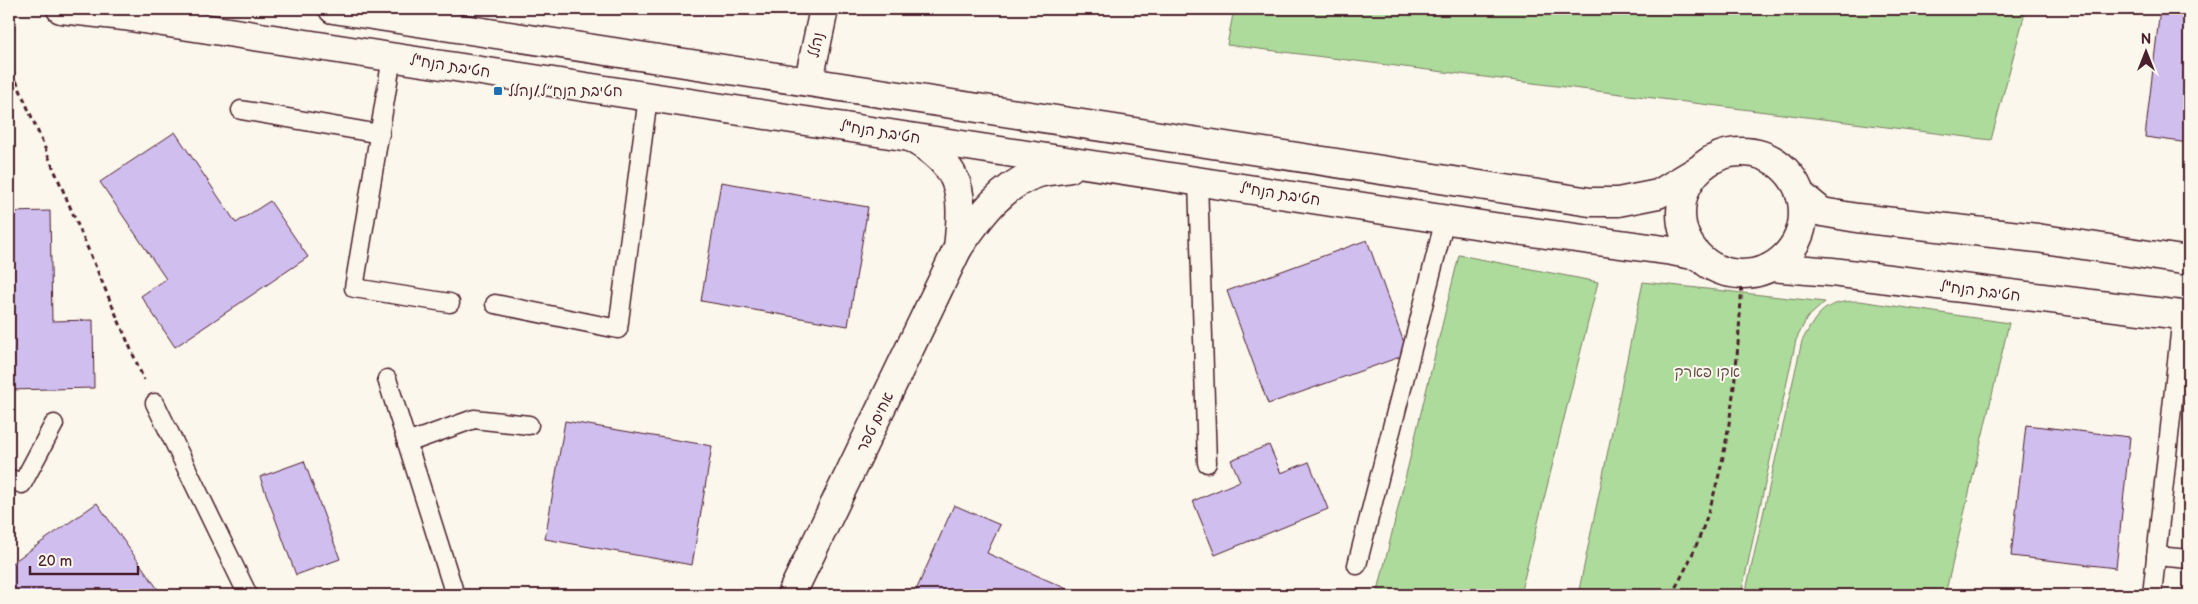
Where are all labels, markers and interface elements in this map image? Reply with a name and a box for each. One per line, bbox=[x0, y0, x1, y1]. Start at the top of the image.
north arrow bbox=[2120, 28, 2170, 78]
street label: נהלל bbox=[805, 31, 828, 59]
text: N bbox=[2141, 31, 2151, 48]
street label: חטיבת הנח"ל bbox=[408, 51, 492, 82]
place label: חטיבת הנח״ל/נהלל bbox=[508, 82, 623, 101]
marker: חטיבת הנח״ל/נהלל bbox=[492, 85, 504, 97]
street label: חטיבת הנח"ל bbox=[838, 117, 922, 148]
street label: חטיבת הנח"ל bbox=[1238, 179, 1322, 210]
street label: חטיבת הנח"ל bbox=[1938, 277, 2022, 306]
park label: אקו פארק bbox=[1674, 363, 1740, 382]
street label: אחים טפר bbox=[853, 389, 898, 456]
scale bar bbox=[30, 544, 138, 576]
text: 20 m bbox=[38, 552, 72, 571]

